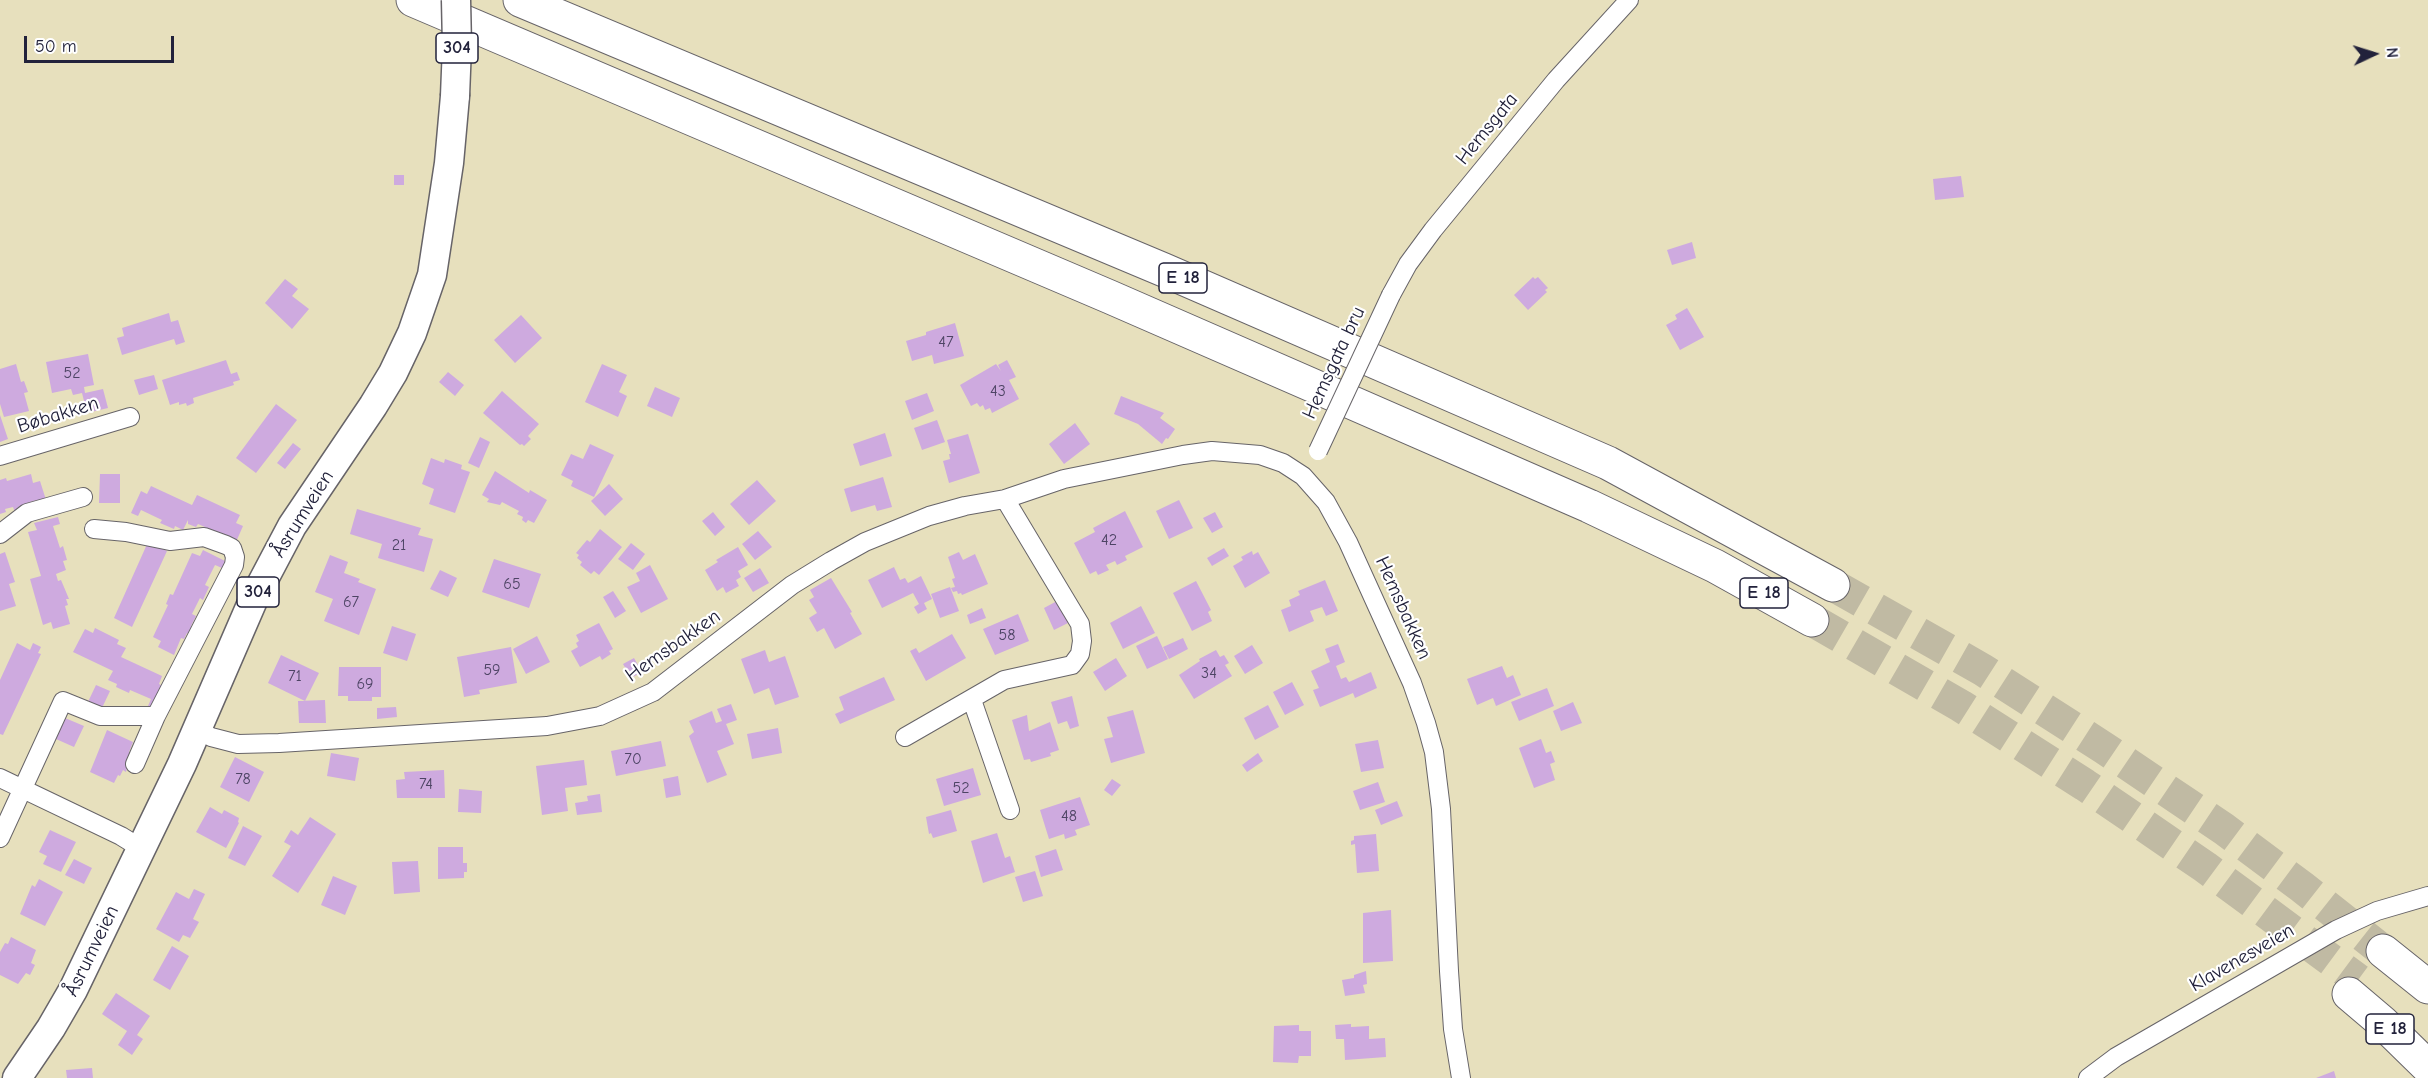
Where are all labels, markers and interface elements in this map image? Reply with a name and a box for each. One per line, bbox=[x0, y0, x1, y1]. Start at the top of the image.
scale bar bbox=[27, 24, 177, 62]
north arrow bbox=[2344, 24, 2404, 84]
road number: 304 bbox=[436, 33, 478, 63]
text: 50 m bbox=[35, 36, 77, 57]
text: N bbox=[2383, 47, 2401, 59]
street label: Hemsgata bbox=[1451, 88, 1523, 170]
road number: E 18 bbox=[1159, 263, 1207, 293]
street label: Hemsgata bru bbox=[1298, 303, 1370, 423]
house number: 47 bbox=[938, 332, 954, 352]
house number: 52 bbox=[63, 363, 81, 383]
house number: 43 bbox=[990, 381, 1006, 401]
street label: Bøbakken bbox=[14, 391, 102, 439]
street label: Åsrumveien bbox=[267, 466, 339, 562]
house number: 42 bbox=[1101, 530, 1117, 550]
house number: 21 bbox=[392, 535, 406, 555]
street label: Hemsbakken bbox=[1370, 553, 1436, 663]
house number: 65 bbox=[503, 574, 521, 594]
road number: 304 bbox=[237, 577, 279, 607]
road number: E 18 bbox=[1740, 578, 1788, 608]
house number: 67 bbox=[343, 592, 359, 612]
street label: Hemsbakken bbox=[621, 605, 725, 687]
house number: 58 bbox=[999, 625, 1015, 645]
house number: 59 bbox=[483, 660, 501, 680]
house number: 34 bbox=[1201, 663, 1217, 683]
house number: 71 bbox=[288, 666, 302, 686]
house number: 69 bbox=[356, 674, 374, 694]
house number: 70 bbox=[624, 749, 642, 769]
house number: 78 bbox=[235, 769, 251, 789]
house number: 74 bbox=[419, 774, 433, 794]
house number: 52 bbox=[952, 778, 970, 798]
house number: 48 bbox=[1061, 806, 1077, 826]
street label: Åsrumveien bbox=[60, 902, 124, 1000]
street label: Klavenesveien bbox=[2185, 918, 2299, 998]
road number: E 18 bbox=[2366, 1014, 2414, 1044]

